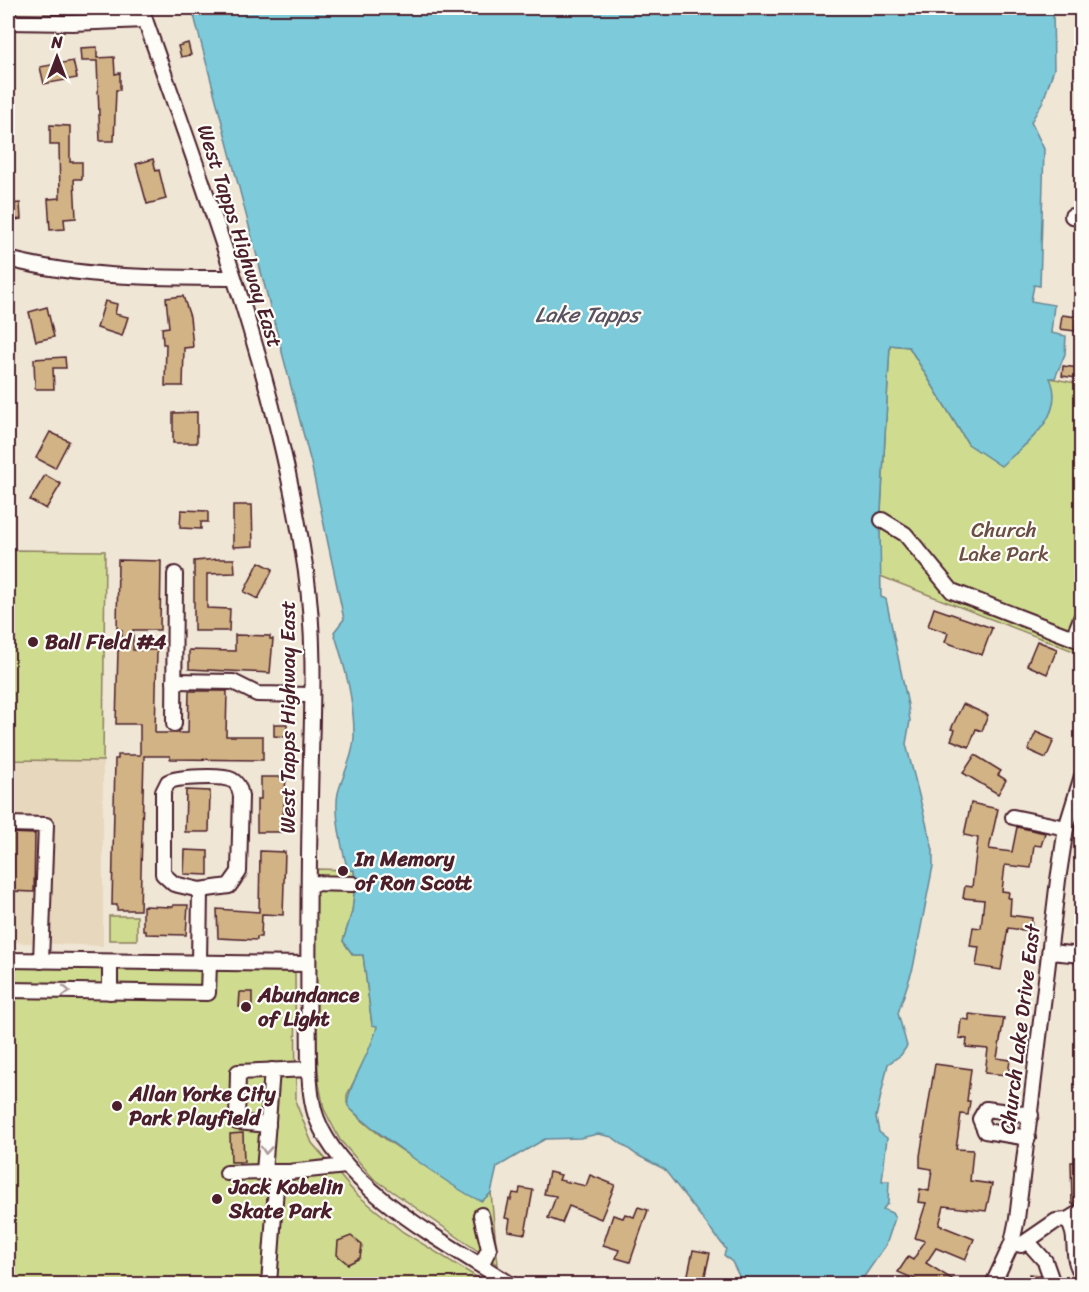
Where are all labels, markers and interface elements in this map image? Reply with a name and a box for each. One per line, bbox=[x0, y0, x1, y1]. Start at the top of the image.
north arrow bbox=[27, 27, 87, 87]
text: N bbox=[50, 28, 63, 57]
street label: West Tapps Highway East bbox=[186, 119, 294, 353]
water label: Lake Tapps bbox=[535, 295, 642, 334]
park label: Church Lake Park bbox=[959, 511, 1049, 573]
street label: West Tapps Highway East bbox=[269, 601, 307, 833]
place label: Ball Field #4 bbox=[45, 623, 166, 661]
marker: Ball Field #4 bbox=[26, 635, 40, 649]
place label: In Memory of Ron Scott bbox=[354, 840, 473, 902]
marker: In Memory of Ron Scott bbox=[336, 864, 350, 878]
street label: Church Lake Drive East bbox=[988, 920, 1052, 1136]
place label: Abundance of Light bbox=[257, 976, 360, 1038]
one-way arrow bbox=[61, 985, 70, 998]
marker: Abundance of Light bbox=[239, 1000, 253, 1014]
place label: Allan Yorke City Park Playfield bbox=[128, 1075, 277, 1137]
marker: Allan Yorke City Park Playfield bbox=[110, 1099, 124, 1113]
one-way arrow bbox=[260, 1145, 273, 1154]
place label: Jack Kobelin Skate Park bbox=[228, 1168, 344, 1230]
marker: Jack Kobelin Skate Park bbox=[210, 1192, 224, 1206]

